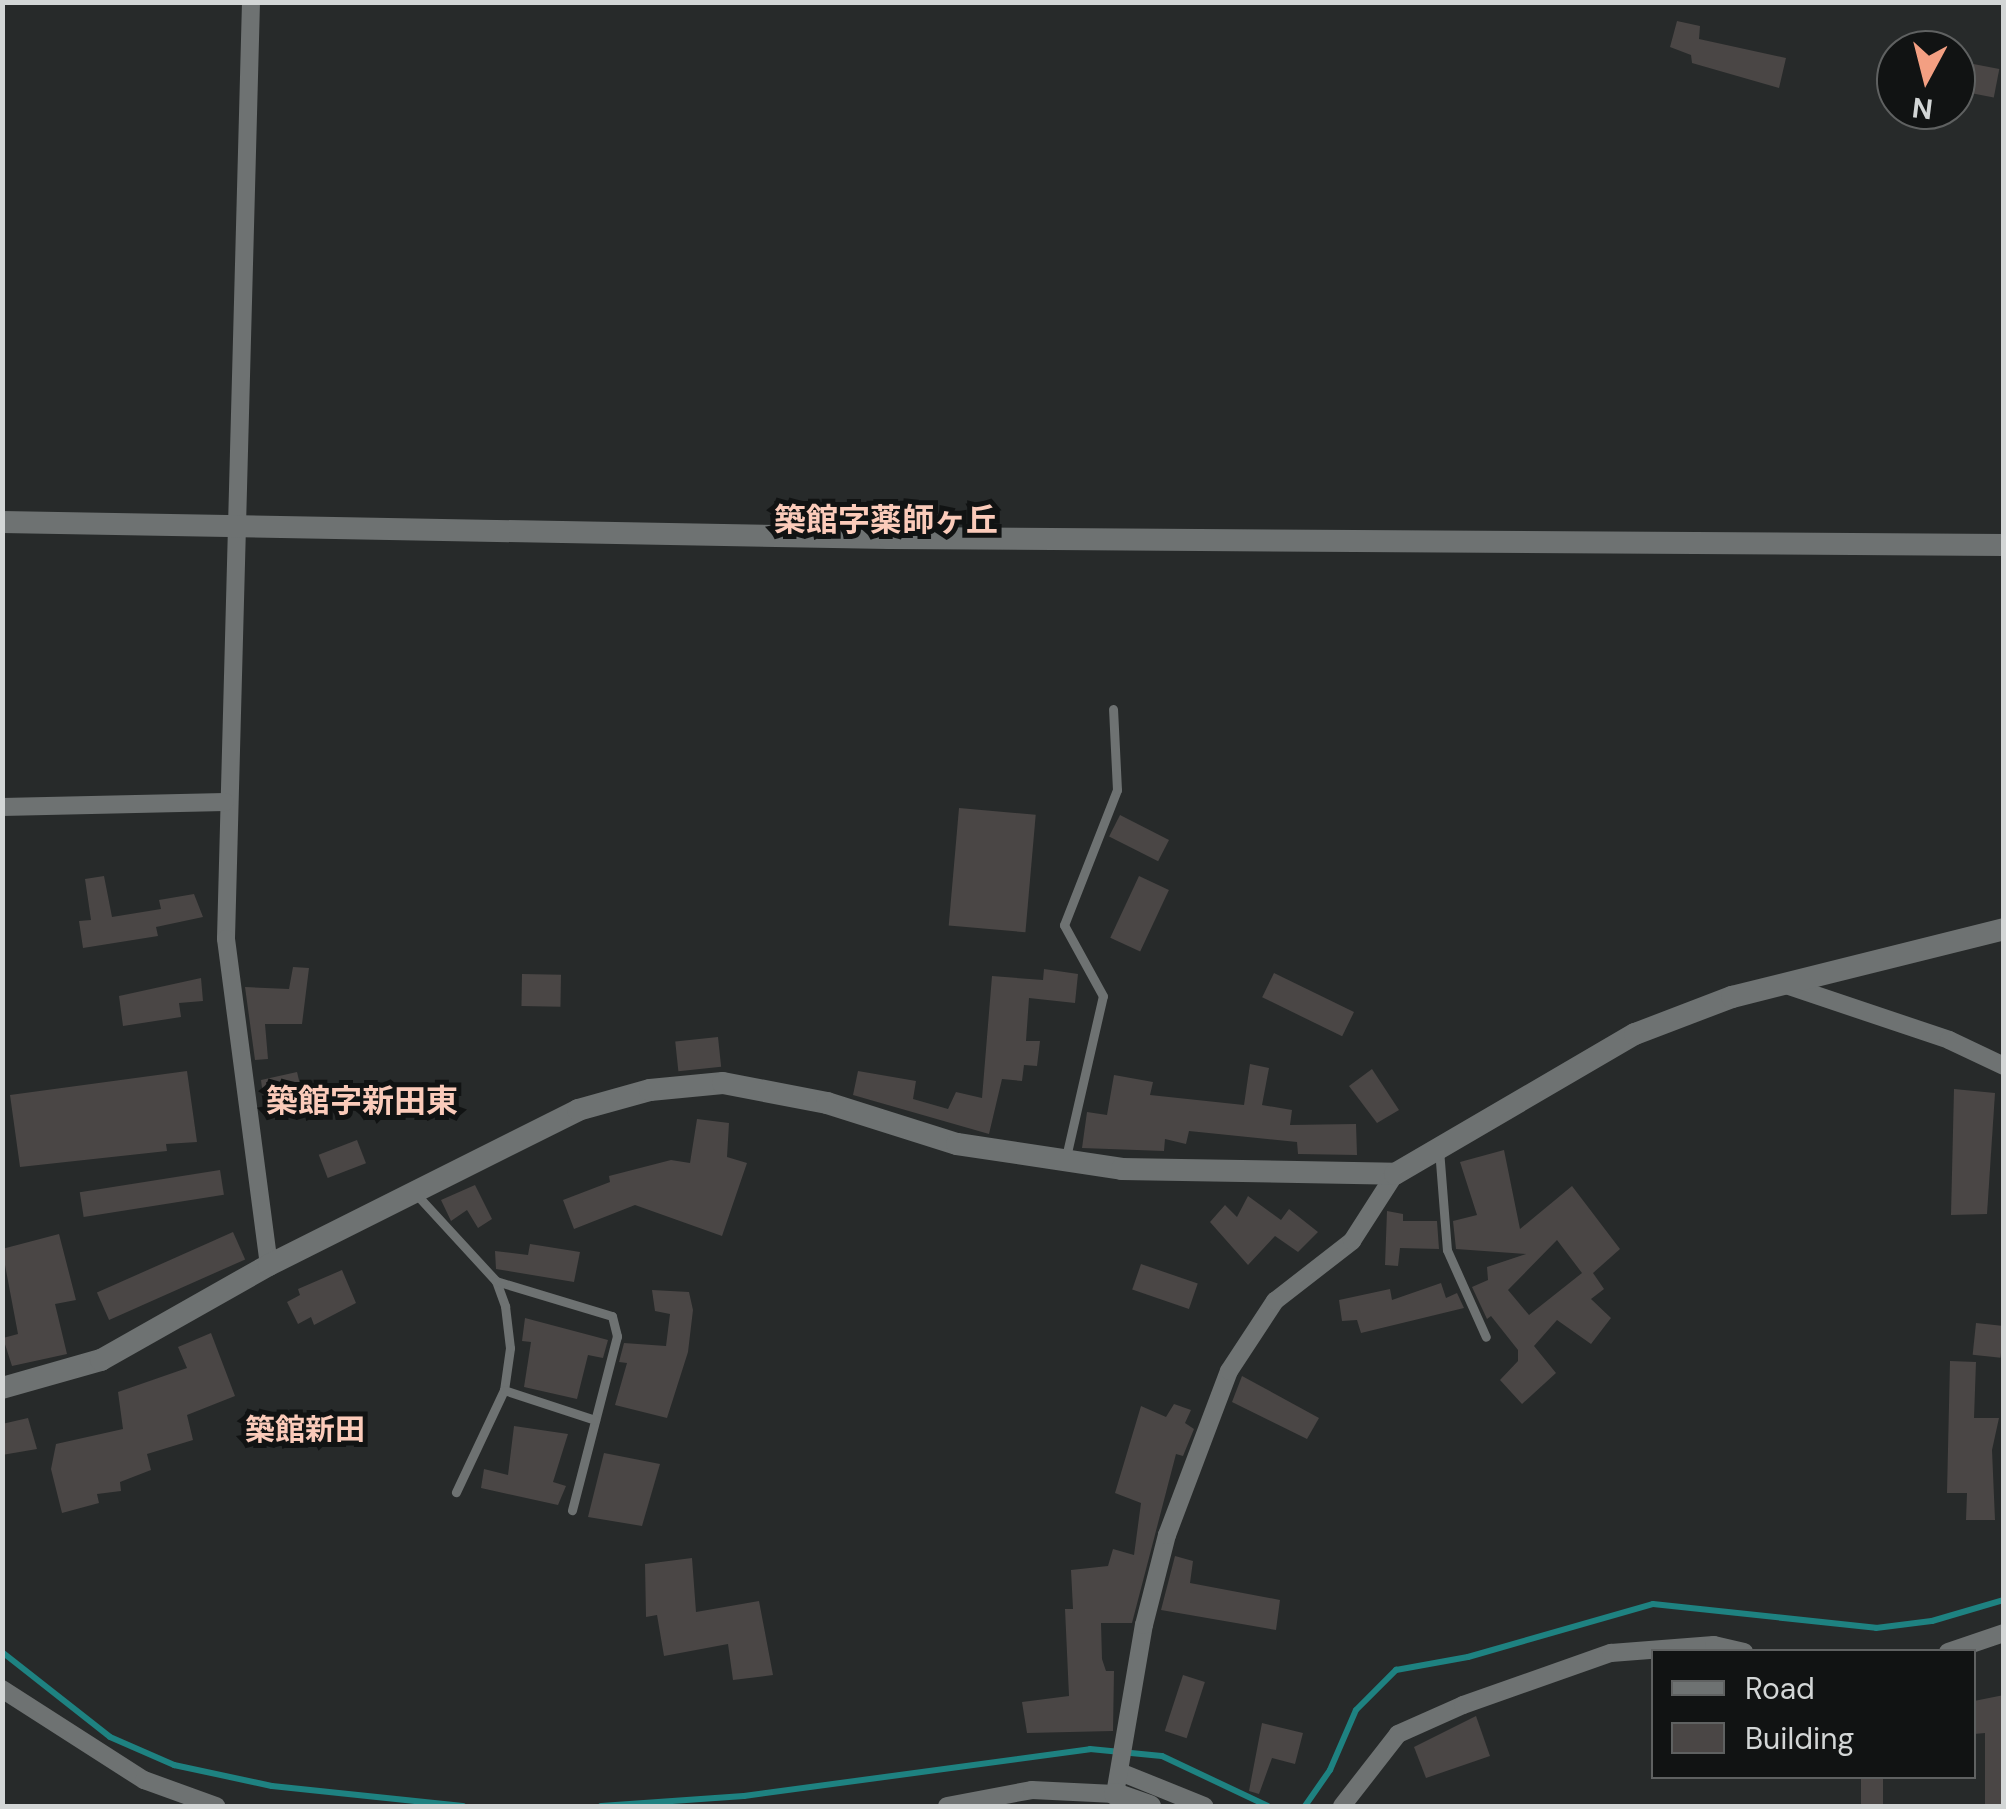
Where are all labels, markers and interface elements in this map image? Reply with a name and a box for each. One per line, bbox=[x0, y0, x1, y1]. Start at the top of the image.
north arrow bbox=[1876, 30, 1976, 130]
text: N bbox=[1910, 89, 1935, 128]
district label: 築館字薬師ヶ丘 bbox=[774, 501, 998, 539]
district label: 築館字新田東 bbox=[266, 1082, 458, 1120]
district label: 築館新田 bbox=[245, 1412, 365, 1448]
legend bbox=[1651, 1649, 1976, 1779]
text: Road bbox=[1745, 1669, 1815, 1708]
text: Building bbox=[1745, 1719, 1854, 1758]

